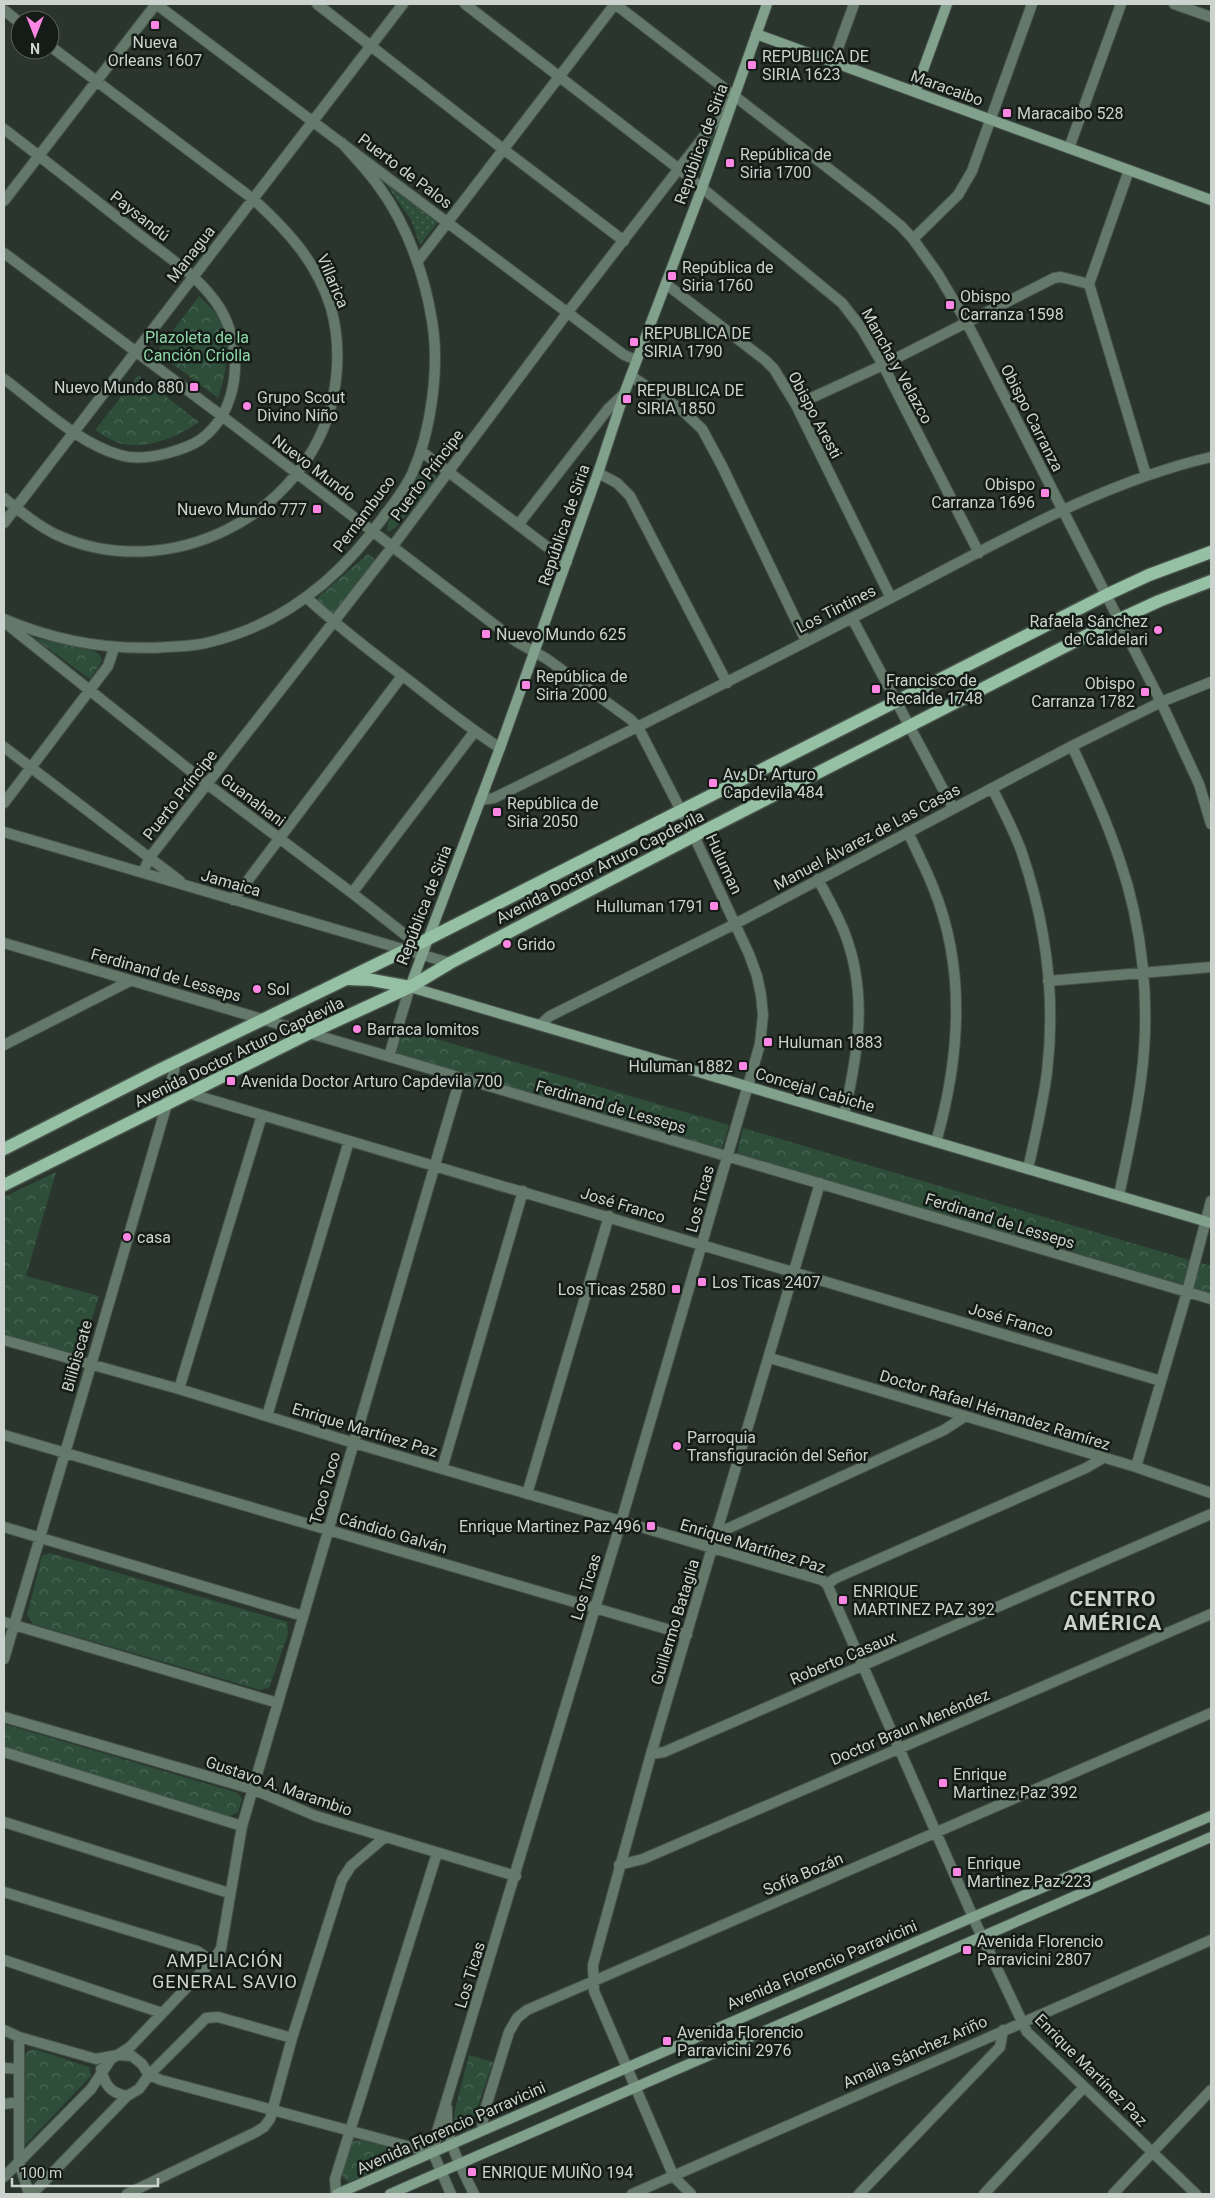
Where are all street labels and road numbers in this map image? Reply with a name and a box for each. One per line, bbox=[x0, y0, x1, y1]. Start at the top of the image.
street label: Maracaibo bbox=[908, 66, 986, 110]
street label: República de Siria bbox=[670, 81, 732, 207]
street label: Puerto de Palos bbox=[354, 129, 456, 213]
street label: Paysandú bbox=[107, 187, 173, 245]
street label: Managua bbox=[163, 222, 219, 286]
street label: Villarica bbox=[313, 251, 353, 311]
street label: Mancha y Velazco bbox=[857, 305, 937, 427]
street label: Obispo Carranza bbox=[997, 361, 1067, 475]
street label: Obispo Aresti bbox=[784, 368, 846, 462]
street label: Puerto Príncipe bbox=[386, 426, 468, 524]
street label: Nuevo Mundo bbox=[269, 431, 359, 505]
street label: República de Siria bbox=[534, 462, 594, 588]
street label: Pernambuco bbox=[329, 472, 399, 556]
street label: Los Tintines bbox=[793, 581, 879, 637]
street label: Puerto Príncipe bbox=[139, 746, 221, 844]
street label: Guanahani bbox=[217, 769, 289, 831]
street label: Manuel Álvarez de Las Casas bbox=[771, 780, 963, 894]
street label: Avenida Doctor Arturo Capdevila bbox=[493, 806, 707, 928]
street label: Huluman bbox=[702, 831, 746, 897]
street label: República de Siria bbox=[392, 842, 456, 968]
street label: Jamaica bbox=[199, 865, 263, 901]
street label: Ferdinand de Lesseps bbox=[89, 944, 243, 1006]
street label: Avenida Doctor Arturo Capdevila bbox=[131, 993, 347, 1111]
street label: Concejal Cabiche bbox=[753, 1064, 877, 1116]
street label: Ferdinand de Lesseps bbox=[534, 1076, 688, 1138]
street label: Los Ticas bbox=[682, 1163, 718, 1235]
street label: José Franco bbox=[578, 1183, 668, 1227]
street label: Ferdinand de Lesseps bbox=[923, 1189, 1077, 1253]
street label: José Franco bbox=[966, 1299, 1056, 1341]
street label: Bilibiscate bbox=[58, 1318, 96, 1394]
street label: Doctor Rafael Hérnandez Ramírez bbox=[877, 1366, 1113, 1454]
street label: Enrique Martínez Paz bbox=[290, 1399, 440, 1461]
street label: Toco Toco bbox=[306, 1450, 344, 1526]
street label: Cándido Galván bbox=[337, 1508, 449, 1558]
street label: Enrique Martínez Paz bbox=[678, 1515, 828, 1577]
street label: Los Ticas bbox=[567, 1551, 605, 1623]
street label: Guillermo Bataglia bbox=[647, 1557, 703, 1687]
street label: Roberto Casaux bbox=[787, 1627, 899, 1689]
street label: Doctor Braun Menéndez bbox=[828, 1685, 992, 1769]
street label: Gustavo A. Marambio bbox=[203, 1752, 355, 1820]
street label: Sofía Bozán bbox=[760, 1849, 846, 1899]
street label: Avenida Florencio Parravicini bbox=[724, 1916, 920, 2014]
street label: Los Ticas bbox=[451, 1939, 489, 2011]
street label: Enrique Martínez Paz bbox=[1031, 2010, 1151, 2130]
street label: Amalia Sánchez Ariño bbox=[840, 2012, 990, 2092]
street label: Avenida Florencio Parravicini bbox=[354, 2078, 548, 2178]

